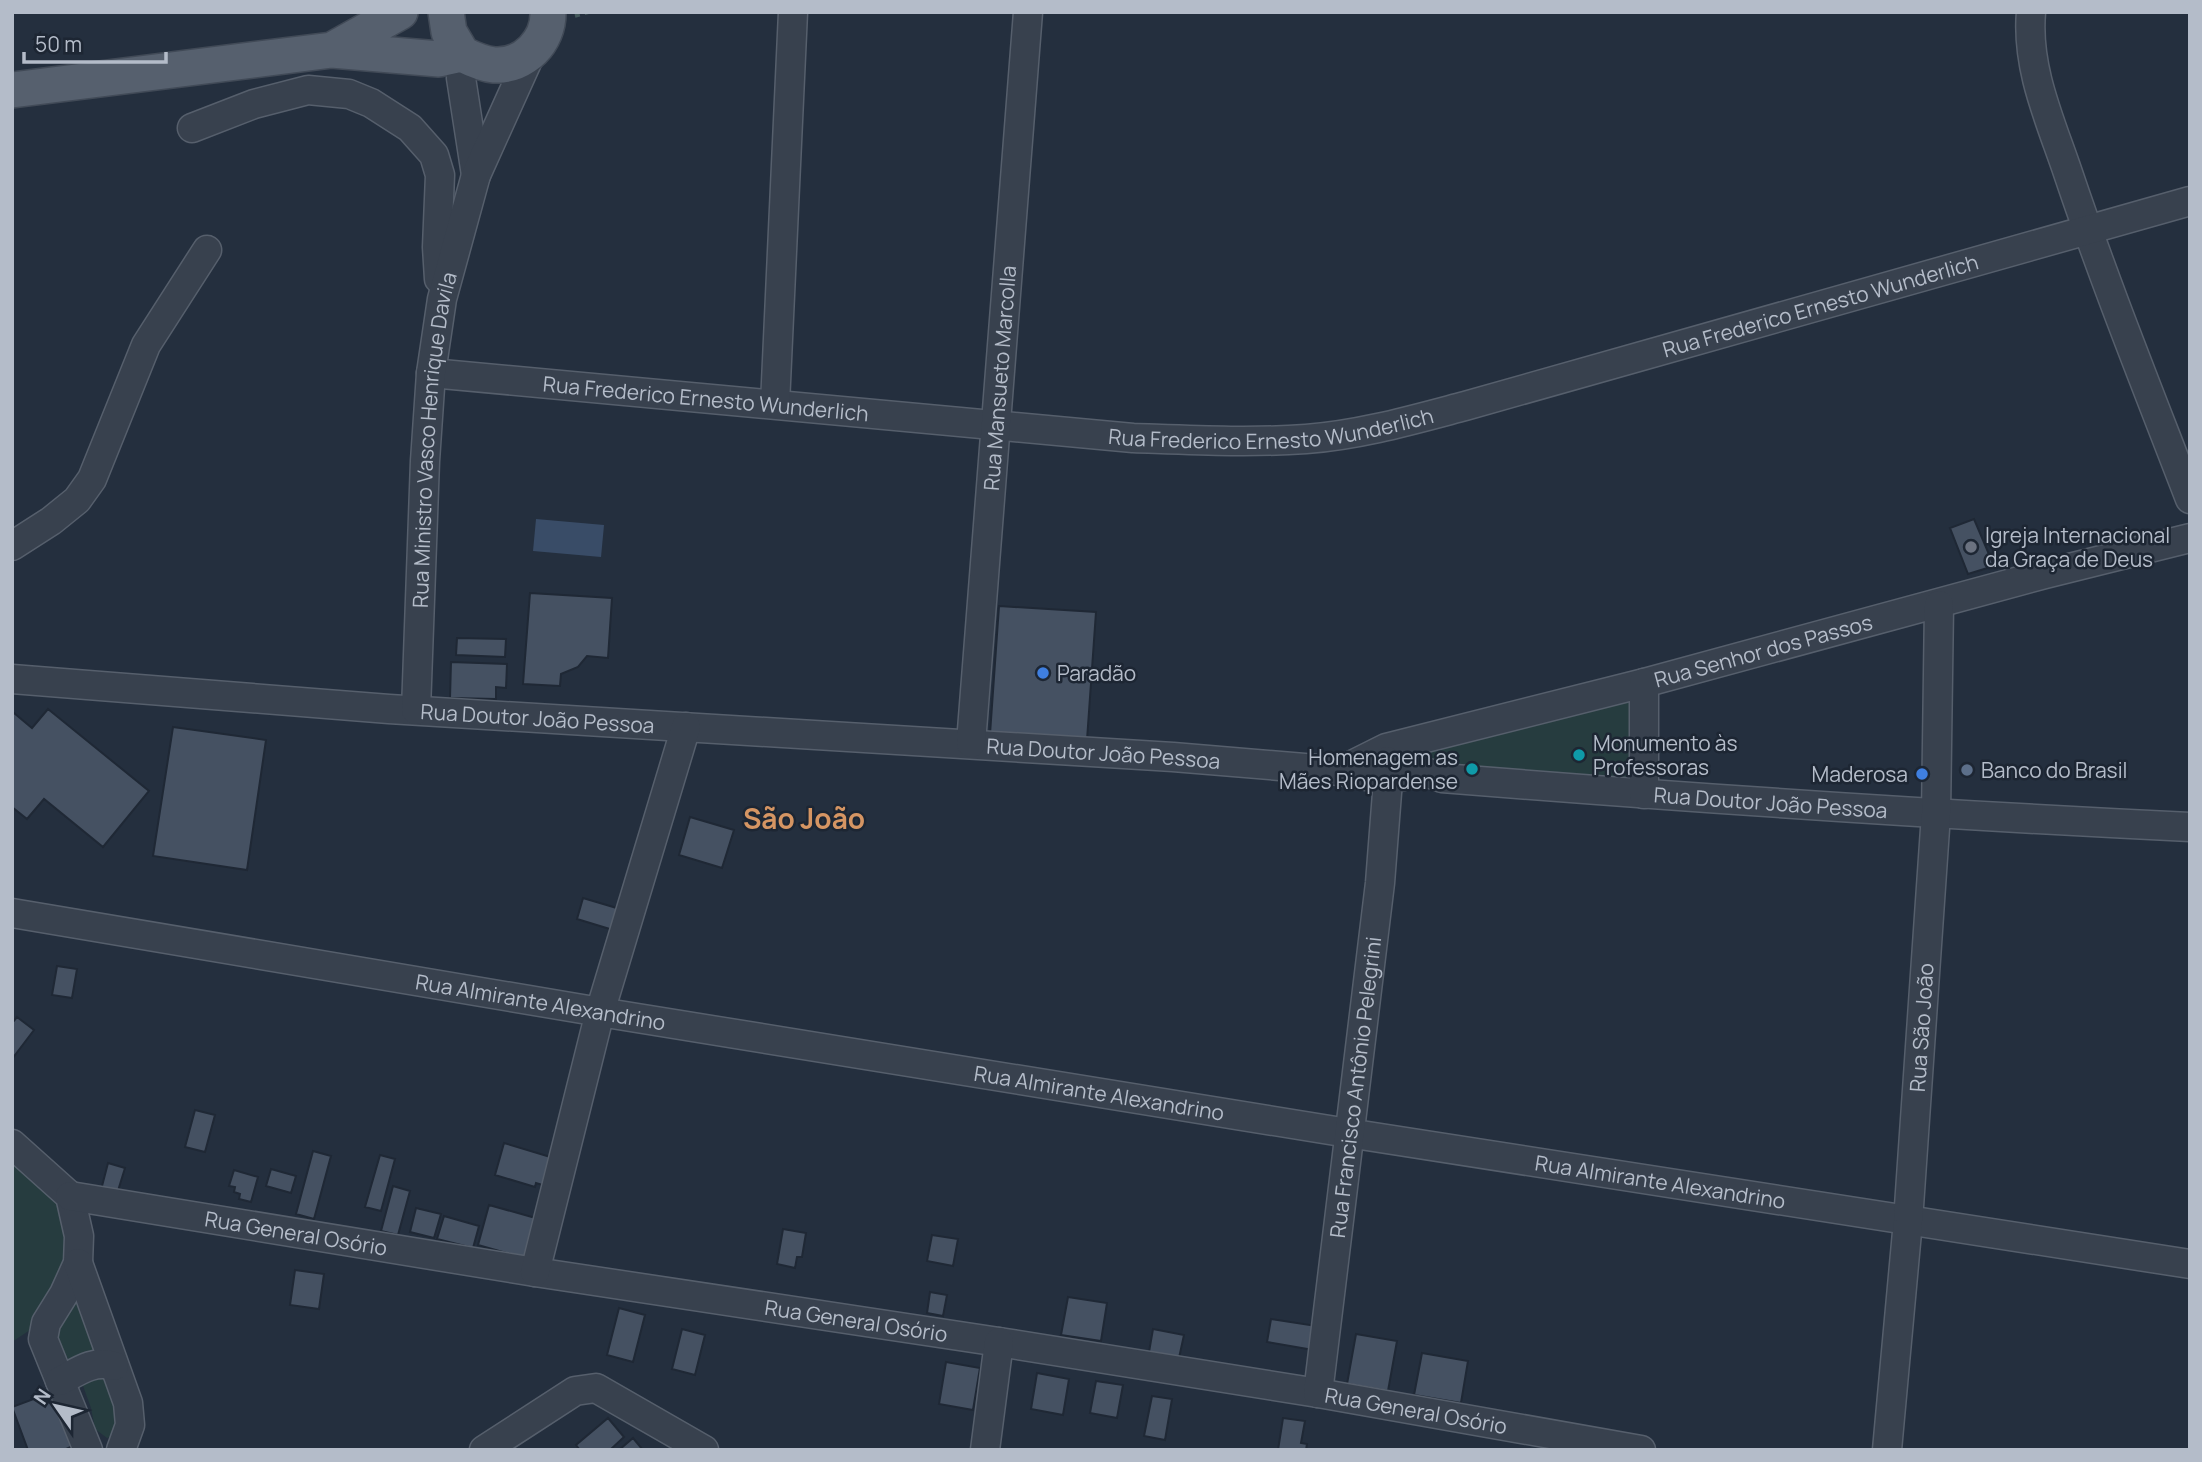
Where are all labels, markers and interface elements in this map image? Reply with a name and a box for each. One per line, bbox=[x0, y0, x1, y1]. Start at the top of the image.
scale bar bbox=[24, 21, 166, 65]
text: 50 m bbox=[35, 30, 82, 58]
street label: Rua Frederico Ernesto Wunderlich bbox=[1659, 248, 1982, 363]
street label: Rua Mansueto Marcolla bbox=[977, 264, 1022, 492]
street label: Rua Ministro Vasco Henrique Davila bbox=[406, 269, 463, 608]
street label: Rua Frederico Ernesto Wunderlich bbox=[542, 369, 870, 427]
street label: Rua Frederico Ernesto Wunderlich bbox=[1107, 401, 1436, 455]
place label: Igreja Internacional da Graça de Deus bbox=[1985, 521, 2170, 573]
marker: Igreja Internacional da Graça de Deus bbox=[1963, 539, 1979, 555]
street label: Rua Senhor dos Passos bbox=[1651, 608, 1875, 694]
place label: Paradão bbox=[1057, 659, 1136, 687]
marker: Paradão bbox=[1035, 665, 1051, 681]
street label: Rua Doutor João Pessoa bbox=[420, 697, 655, 739]
place label: Monumento às Professoras bbox=[1593, 729, 1738, 781]
street label: Rua Doutor João Pessoa bbox=[986, 732, 1222, 775]
place label: Homenagem as Mães Riopardense bbox=[1279, 743, 1458, 795]
marker: Monumento às Professoras bbox=[1571, 747, 1587, 763]
place label: Banco do Brasil bbox=[1981, 756, 2127, 784]
place label: Maderosa bbox=[1812, 760, 1908, 788]
marker: Homenagem as Mães Riopardense bbox=[1464, 761, 1480, 777]
marker: Banco do Brasil bbox=[1959, 762, 1975, 778]
marker: Maderosa bbox=[1914, 766, 1930, 782]
street label: Rua Doutor João Pessoa bbox=[1653, 780, 1888, 824]
district label: São João bbox=[743, 799, 865, 837]
street label: Rua Francisco Antônio Pelegrini bbox=[1323, 935, 1387, 1239]
street label: Rua São João bbox=[1903, 962, 1940, 1093]
street label: Rua Almirante Alexandrino bbox=[414, 967, 668, 1036]
street label: Rua Almirante Alexandrino bbox=[972, 1059, 1226, 1127]
street label: Rua Almirante Alexandrino bbox=[1533, 1148, 1787, 1215]
street label: Rua General Osório bbox=[203, 1204, 389, 1262]
street label: Rua General Osório bbox=[763, 1293, 950, 1348]
north arrow bbox=[21, 1371, 91, 1441]
street label: Rua General Osório bbox=[1323, 1380, 1509, 1440]
text: N bbox=[27, 1384, 57, 1409]

